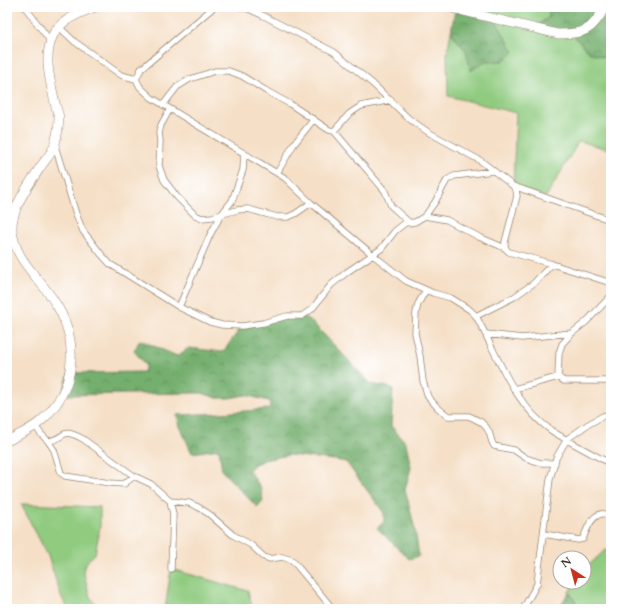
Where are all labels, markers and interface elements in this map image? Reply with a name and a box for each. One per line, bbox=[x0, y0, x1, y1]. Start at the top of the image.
north arrow bbox=[552, 550, 592, 590]
text: N bbox=[558, 553, 575, 571]

